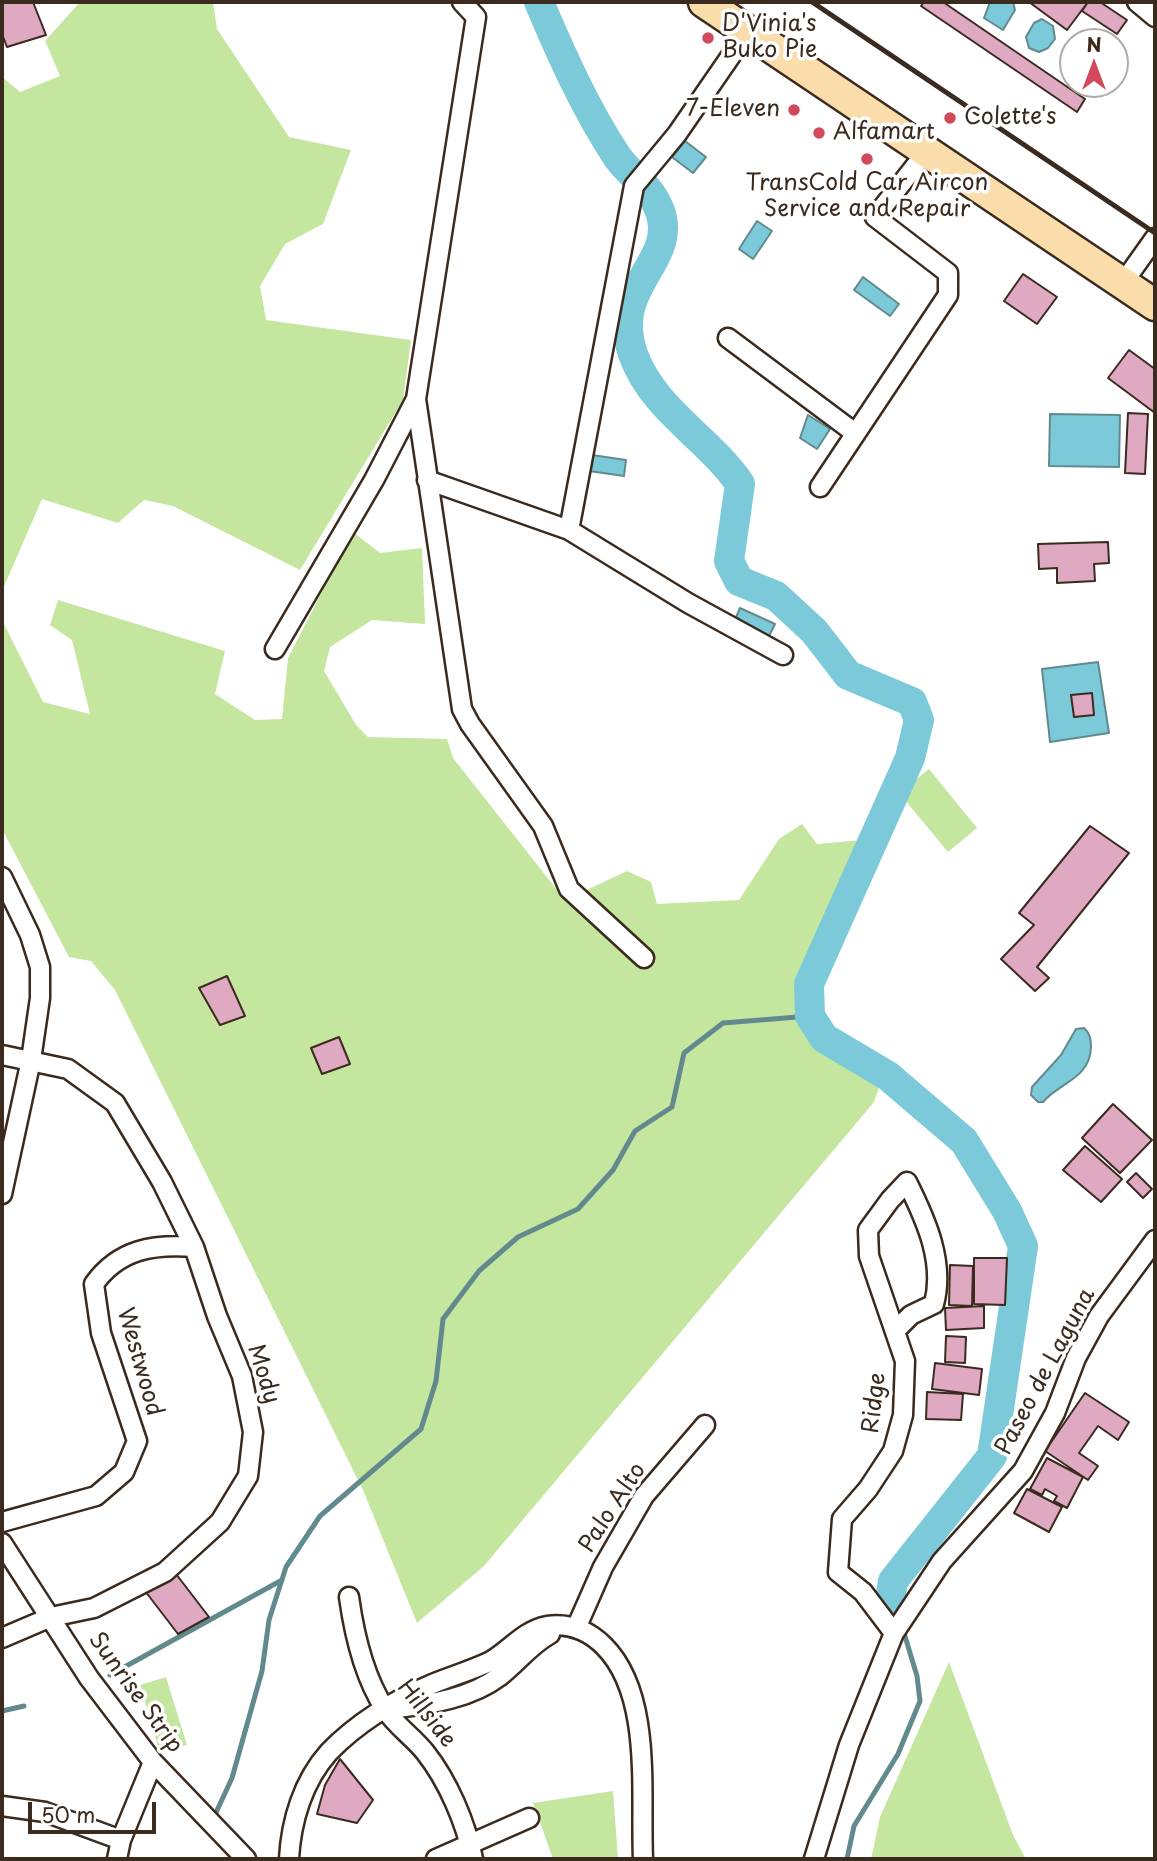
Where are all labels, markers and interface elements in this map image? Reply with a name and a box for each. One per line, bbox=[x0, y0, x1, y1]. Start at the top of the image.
place label: D'Vinia's Buko Pie bbox=[722, 11, 817, 65]
north arrow bbox=[1059, 28, 1129, 98]
marker: D'Vinia's Buko Pie bbox=[700, 30, 716, 46]
text: N bbox=[1086, 30, 1102, 58]
place label: 7-Eleven bbox=[686, 96, 780, 124]
marker: 7-Eleven bbox=[786, 102, 802, 118]
place label: Colette's bbox=[964, 104, 1056, 132]
marker: Colette's bbox=[942, 110, 958, 126]
place label: Alfamart bbox=[833, 119, 935, 147]
marker: Alfamart bbox=[811, 125, 827, 141]
marker: TransCold Car Aircon Service and Repair bbox=[859, 151, 875, 167]
place label: TransCold Car Aircon Service and Repair bbox=[746, 170, 988, 224]
street label: Paseo de Laguna bbox=[990, 1284, 1102, 1460]
street label: Westwood bbox=[110, 1305, 168, 1419]
street label: Mody bbox=[241, 1341, 285, 1407]
street label: Ridge bbox=[858, 1371, 892, 1435]
street label: Palo Alto bbox=[574, 1458, 652, 1558]
street label: Sunrise Strip bbox=[82, 1627, 188, 1759]
street label: Hillside bbox=[391, 1675, 461, 1753]
scale bar bbox=[32, 1787, 159, 1831]
text: 50 m bbox=[41, 1798, 95, 1830]

